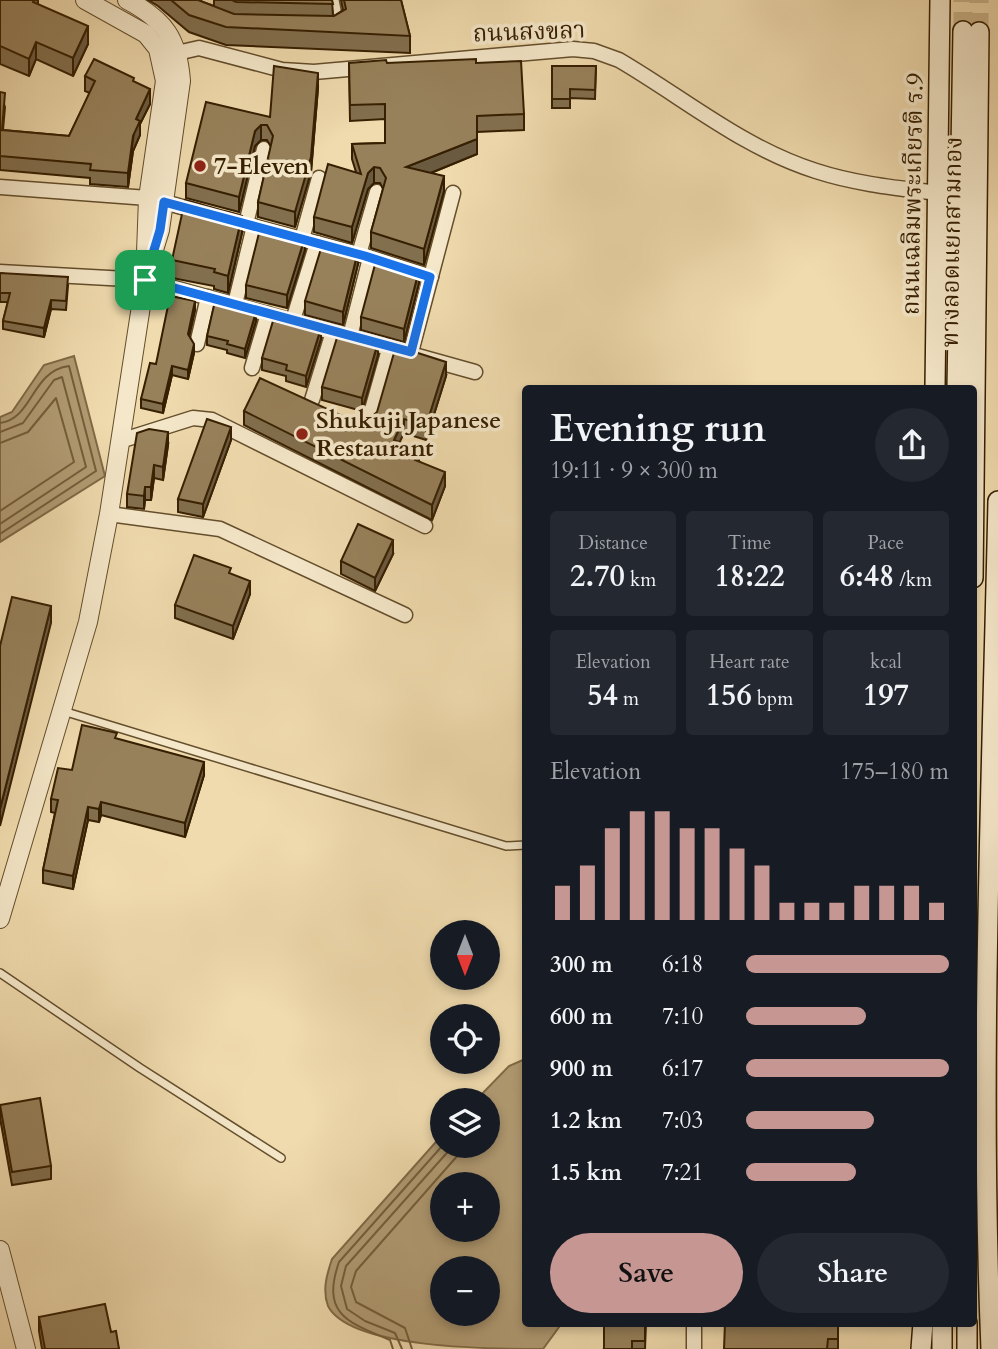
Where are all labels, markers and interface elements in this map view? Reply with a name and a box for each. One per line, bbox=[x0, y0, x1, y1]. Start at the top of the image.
street label: ถนนสงขลา bbox=[472, 14, 586, 50]
street label: ถนนเฉลิมพระเกียรติ ร.9 bbox=[894, 73, 932, 315]
street label: ทางลอดแยกสามกอง bbox=[934, 136, 970, 348]
place label: 7-Eleven bbox=[214, 150, 310, 183]
marker: 7-Eleven bbox=[192, 158, 208, 174]
pin bbox=[115, 250, 175, 310]
icon: arrive bbox=[126, 261, 164, 299]
text: Evening run bbox=[550, 403, 766, 455]
place label: Shukuji Japanese Restaurant bbox=[316, 404, 501, 465]
button: share bbox=[875, 408, 949, 482]
marker: Shukuji Japanese Restaurant bbox=[294, 426, 310, 442]
text: 19:11 · 9 × 300 m bbox=[550, 455, 718, 486]
text: Distance bbox=[578, 530, 648, 556]
text: Time bbox=[728, 530, 771, 556]
text: Pace bbox=[867, 530, 904, 556]
text: 2.70 bbox=[570, 556, 625, 597]
text: 18:22 bbox=[714, 556, 785, 597]
text: 6:48 bbox=[840, 556, 894, 597]
text: km bbox=[625, 567, 656, 593]
text: /km bbox=[894, 567, 932, 593]
text: Elevation bbox=[575, 649, 651, 675]
text: Heart rate bbox=[709, 649, 790, 675]
text: kcal bbox=[870, 649, 902, 675]
text: 54 bbox=[587, 675, 618, 716]
text: 156 bbox=[706, 675, 752, 716]
text: 197 bbox=[863, 675, 909, 716]
text: m bbox=[618, 686, 639, 712]
text: bpm bbox=[752, 686, 793, 712]
text: Elevation bbox=[550, 756, 641, 787]
text: 175–180 m bbox=[840, 756, 949, 787]
north arrow bbox=[430, 920, 500, 990]
map controls bbox=[430, 920, 500, 1326]
text: 300 m bbox=[550, 949, 613, 980]
text: 6:18 bbox=[662, 949, 703, 980]
text: 600 m bbox=[550, 1001, 613, 1032]
text: 7:10 bbox=[662, 1001, 703, 1032]
button: locate bbox=[430, 1004, 500, 1074]
text: 900 m bbox=[550, 1053, 613, 1084]
text: 6:17 bbox=[662, 1053, 703, 1084]
button: layers bbox=[430, 1088, 500, 1158]
text: 1.2 km bbox=[550, 1105, 622, 1136]
text: 7:03 bbox=[662, 1105, 703, 1136]
text: 1.5 km bbox=[550, 1157, 622, 1188]
text: 7:21 bbox=[662, 1157, 703, 1188]
button: + bbox=[430, 1172, 500, 1242]
button: Save bbox=[550, 1233, 743, 1313]
button: Share bbox=[757, 1233, 949, 1313]
button: − bbox=[430, 1256, 500, 1326]

